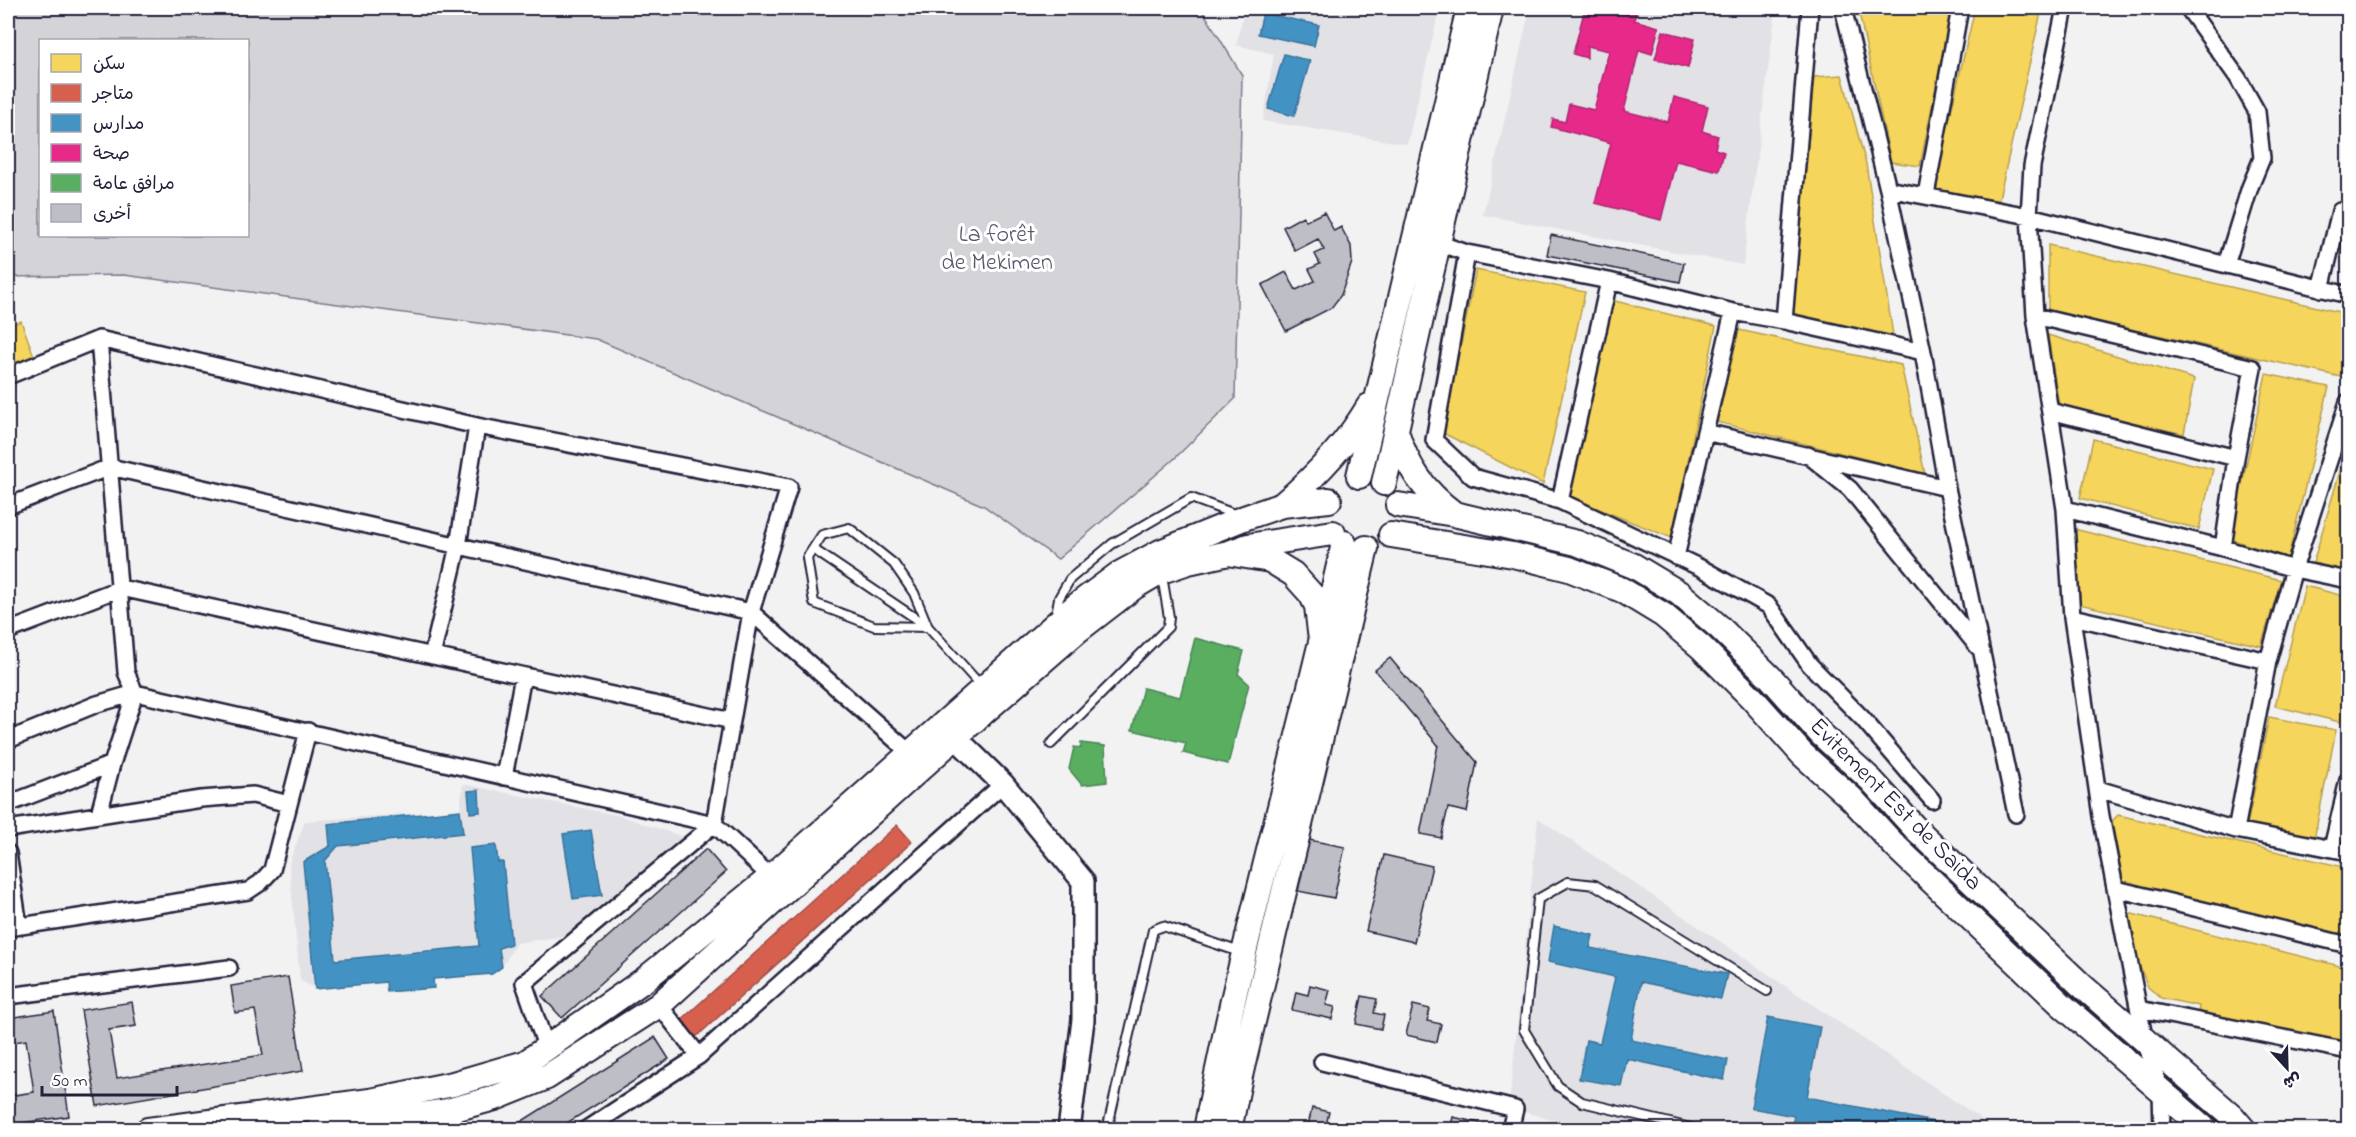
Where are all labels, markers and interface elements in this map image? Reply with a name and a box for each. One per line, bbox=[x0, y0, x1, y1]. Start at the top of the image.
legend bbox=[39, 39, 249, 237]
text: سكن bbox=[93, 52, 125, 78]
text: متاجر bbox=[91, 82, 134, 108]
text: مدارس bbox=[93, 112, 144, 138]
text: صحة bbox=[93, 142, 130, 168]
text: مرافق عامة bbox=[93, 172, 175, 198]
text: أخرى bbox=[93, 202, 131, 228]
park label: La forêt de Mekimen bbox=[941, 218, 1053, 281]
street label: Evitement Est de Saida bbox=[1800, 710, 1990, 900]
north arrow bbox=[2257, 1038, 2317, 1098]
scale bar bbox=[42, 1059, 177, 1097]
text: ش bbox=[2279, 1066, 2305, 1094]
text: 50 m bbox=[51, 1069, 88, 1095]

